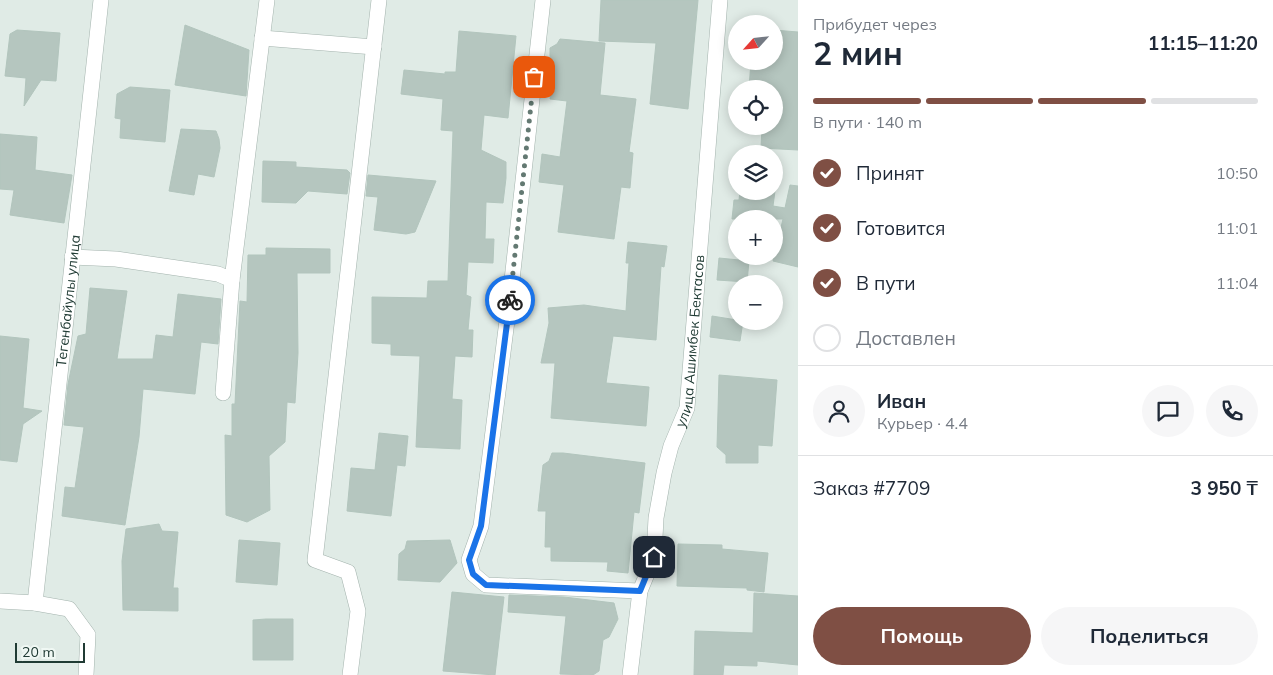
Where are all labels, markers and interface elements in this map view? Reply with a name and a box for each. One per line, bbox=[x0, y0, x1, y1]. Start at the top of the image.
text: Прибудет через bbox=[813, 14, 937, 34]
north arrow bbox=[728, 15, 782, 70]
map controls bbox=[728, 15, 783, 330]
text: 11:15–11:20 bbox=[1148, 31, 1258, 55]
text: 2 мин bbox=[813, 33, 903, 73]
pin bbox=[513, 56, 555, 98]
icon: bag bbox=[520, 63, 548, 91]
button: locate bbox=[728, 80, 783, 135]
text: В пути · 140 m bbox=[813, 112, 922, 132]
button: layers bbox=[728, 145, 783, 200]
icon: check bbox=[813, 159, 841, 187]
text: Принят bbox=[856, 161, 924, 185]
text: 10:50 bbox=[1216, 163, 1258, 183]
button: + bbox=[728, 210, 783, 265]
icon: check bbox=[813, 214, 841, 242]
text: Готовится bbox=[856, 216, 946, 240]
text: 11:01 bbox=[1216, 218, 1258, 238]
street label: Тегенбайулы улица bbox=[52, 234, 84, 368]
street label: улица Ашимбек Бектасов bbox=[671, 254, 708, 430]
icon: check bbox=[813, 269, 841, 297]
text: В пути bbox=[856, 271, 915, 295]
text: 11:04 bbox=[1216, 273, 1258, 293]
courier bbox=[485, 275, 535, 325]
button: − bbox=[728, 275, 783, 330]
icon: bike bbox=[496, 286, 524, 314]
text: Доставлен bbox=[856, 326, 956, 350]
button: person bbox=[813, 385, 865, 437]
button: chat bbox=[1142, 385, 1194, 437]
button: phone bbox=[1206, 385, 1258, 437]
text: Иван bbox=[877, 389, 926, 413]
text: Курьер · 4.4 bbox=[877, 413, 968, 433]
text: Заказ #7709 bbox=[813, 476, 930, 500]
text: 3 950 ₸ bbox=[1191, 476, 1258, 500]
pin bbox=[633, 536, 675, 578]
icon: home bbox=[640, 543, 668, 571]
button: Помощь bbox=[813, 607, 1031, 665]
button: Поделиться bbox=[1041, 607, 1258, 665]
scale bar bbox=[15, 640, 85, 663]
text: 20 m bbox=[22, 643, 55, 661]

